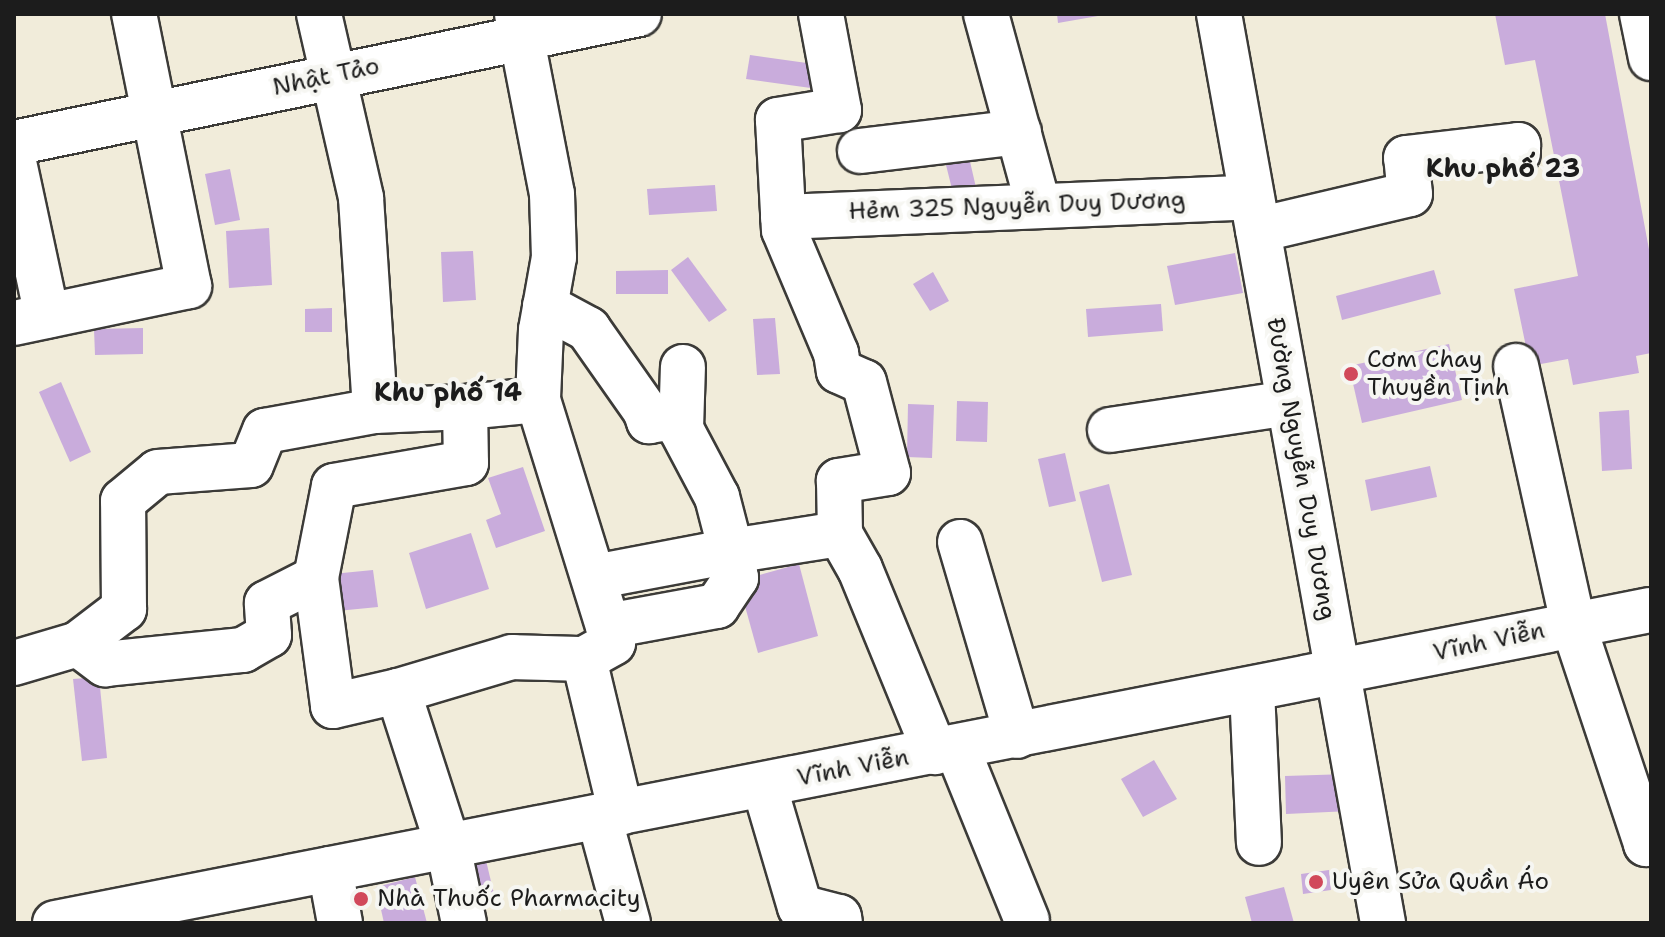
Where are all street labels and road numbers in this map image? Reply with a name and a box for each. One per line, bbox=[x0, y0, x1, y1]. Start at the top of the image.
street label: Nhật Tảo bbox=[270, 52, 382, 102]
street label: Hẻm 325 Nguyễn Duy Dương bbox=[848, 186, 1186, 226]
street label: Đường Nguyễn Duy Dương bbox=[1260, 316, 1342, 622]
street label: Vĩnh Viễn bbox=[1431, 616, 1547, 668]
street label: Vĩnh Viễn bbox=[795, 743, 911, 793]

